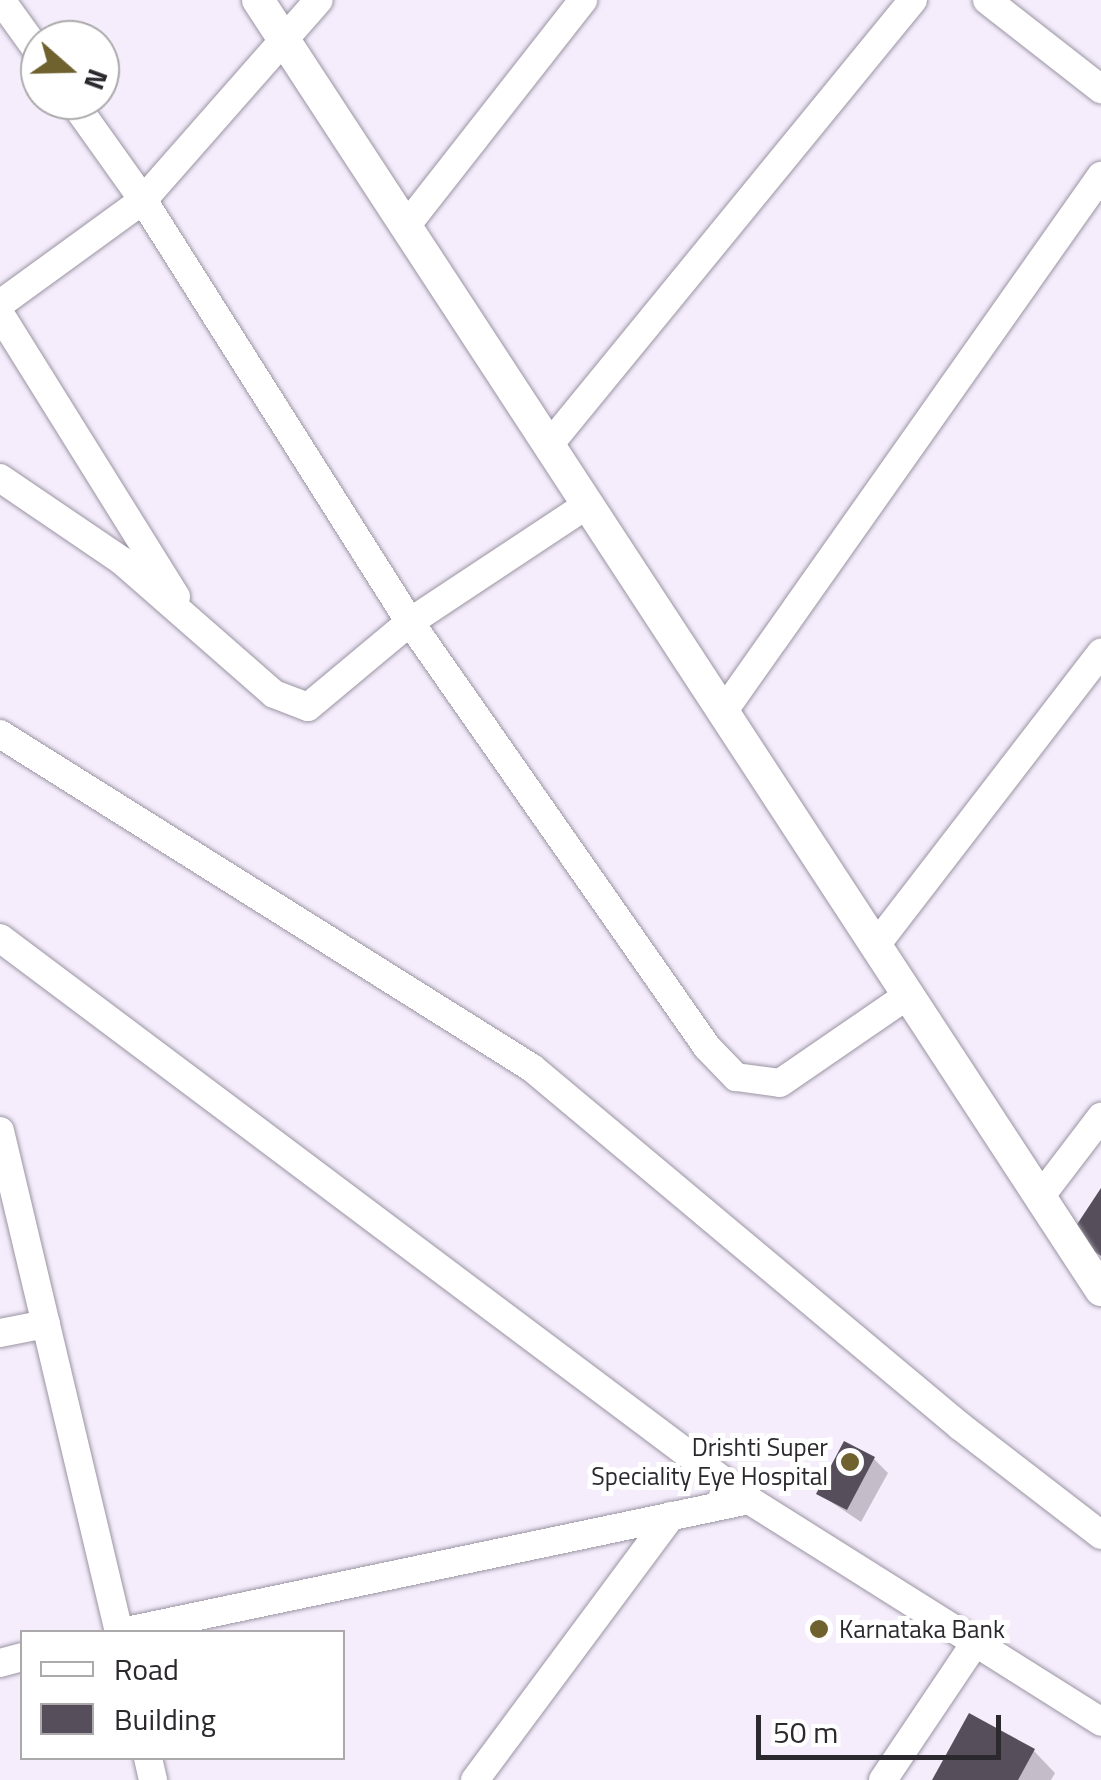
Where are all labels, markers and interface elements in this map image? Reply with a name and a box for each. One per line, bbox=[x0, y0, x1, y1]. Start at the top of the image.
north arrow bbox=[20, 20, 120, 120]
text: N bbox=[73, 63, 120, 96]
place label: Drishti Super Speciality Eye Hospital bbox=[591, 1433, 828, 1492]
marker: Drishti Super Speciality Eye Hospital bbox=[837, 1449, 863, 1475]
place label: Karnataka Bank bbox=[839, 1614, 1005, 1644]
marker: Karnataka Bank bbox=[808, 1618, 830, 1640]
legend bbox=[20, 1630, 345, 1760]
text: Road bbox=[114, 1646, 179, 1692]
scale bar bbox=[761, 1695, 1006, 1757]
text: Building bbox=[114, 1696, 216, 1742]
text: 50 m bbox=[773, 1709, 838, 1755]

